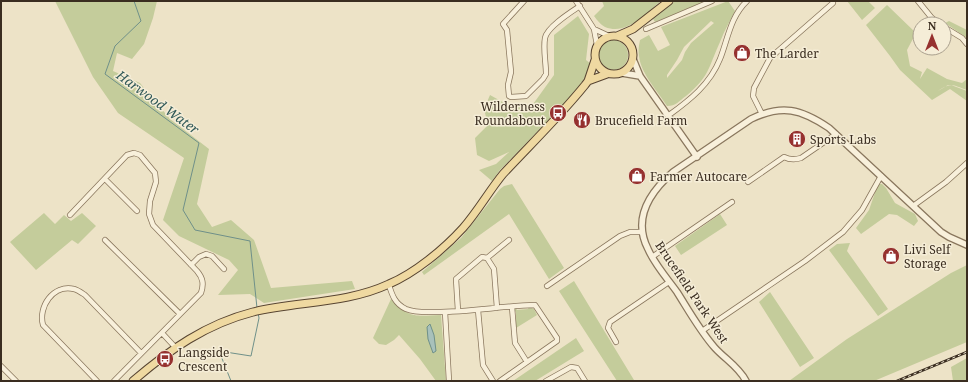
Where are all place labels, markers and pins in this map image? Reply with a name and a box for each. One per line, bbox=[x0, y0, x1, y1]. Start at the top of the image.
shop icon: The Larder bbox=[732, 43, 752, 63]
place label: The Larder bbox=[755, 45, 819, 62]
place label: Wilderness Roundabout bbox=[475, 98, 545, 129]
bus stop icon: Wilderness Roundabout bbox=[548, 103, 568, 123]
restaurant icon: Brucefield Farm bbox=[572, 110, 592, 130]
place label: Brucefield Farm bbox=[595, 112, 687, 129]
building icon: Sports Labs bbox=[787, 129, 807, 149]
place label: Sports Labs bbox=[810, 131, 876, 148]
shop icon: Farmer Autocare bbox=[627, 166, 647, 186]
place label: Farmer Autocare bbox=[650, 168, 747, 185]
place label: Livi Self Storage bbox=[904, 241, 952, 272]
shop icon: Livi Self Storage bbox=[881, 246, 901, 266]
place label: Langside Crescent bbox=[178, 344, 229, 375]
bus stop icon: Langside Crescent bbox=[155, 349, 175, 369]

